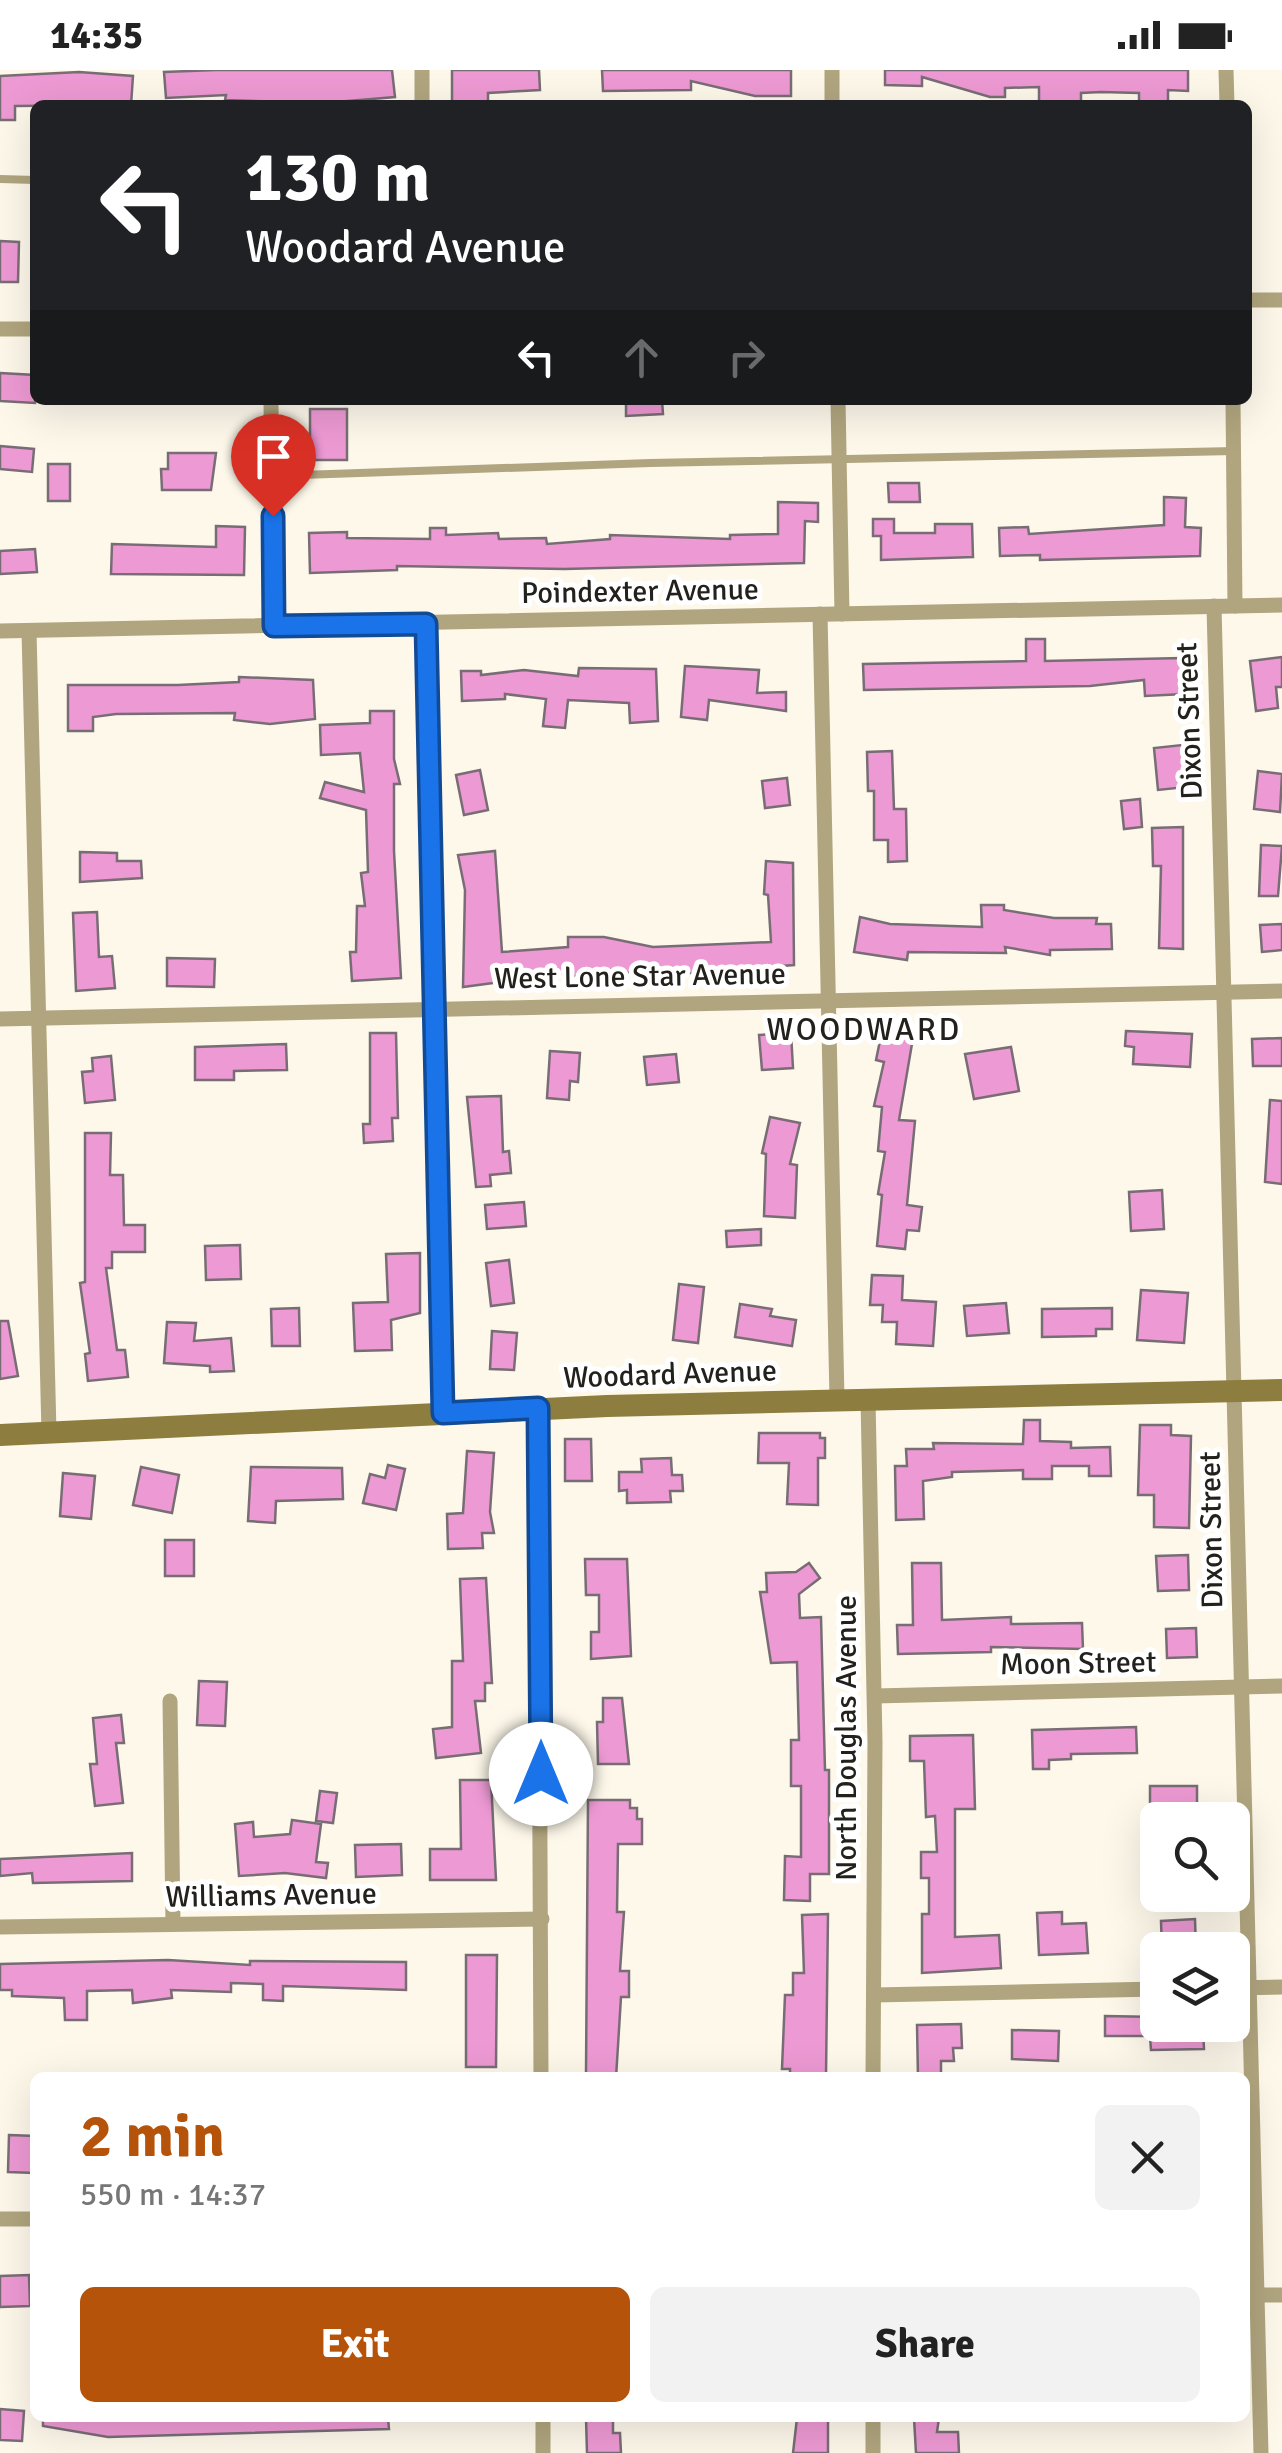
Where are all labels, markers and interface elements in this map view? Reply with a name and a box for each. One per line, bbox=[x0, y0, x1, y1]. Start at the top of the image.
text: 14:35 bbox=[50, 12, 143, 59]
text: 130 m bbox=[245, 134, 430, 220]
icon: left bbox=[80, 140, 210, 270]
text: Woodard Avenue bbox=[245, 220, 566, 275]
icon: left bbox=[509, 330, 564, 385]
icon: ahead bbox=[614, 330, 669, 385]
icon: right bbox=[719, 330, 774, 385]
pin bbox=[231, 414, 316, 517]
icon: arrive bbox=[246, 429, 301, 484]
street label: Poindexter Avenue bbox=[521, 571, 759, 612]
street label: Dixon Street bbox=[1168, 642, 1211, 800]
street label: West Lone Star Avenue bbox=[494, 955, 786, 998]
district label: WOODWARD bbox=[766, 1010, 962, 1049]
street label: Woodard Avenue bbox=[563, 1352, 777, 1397]
street label: Dixon Street bbox=[1192, 1451, 1231, 1609]
street label: North Douglas Avenue bbox=[828, 1595, 865, 1881]
street label: Moon Street bbox=[999, 1644, 1157, 1683]
position arrow bbox=[489, 1722, 593, 1826]
map controls bbox=[1140, 1802, 1250, 2042]
button: search bbox=[1140, 1802, 1250, 1912]
street label: Williams Avenue bbox=[165, 1875, 377, 1916]
button: layers bbox=[1140, 1932, 1250, 2042]
text: 2 min bbox=[80, 2100, 225, 2174]
button: close bbox=[1095, 2105, 1200, 2210]
text: 550 m · 14:37 bbox=[80, 2175, 266, 2214]
button: Exit bbox=[80, 2287, 630, 2402]
button: Share bbox=[650, 2287, 1200, 2402]

